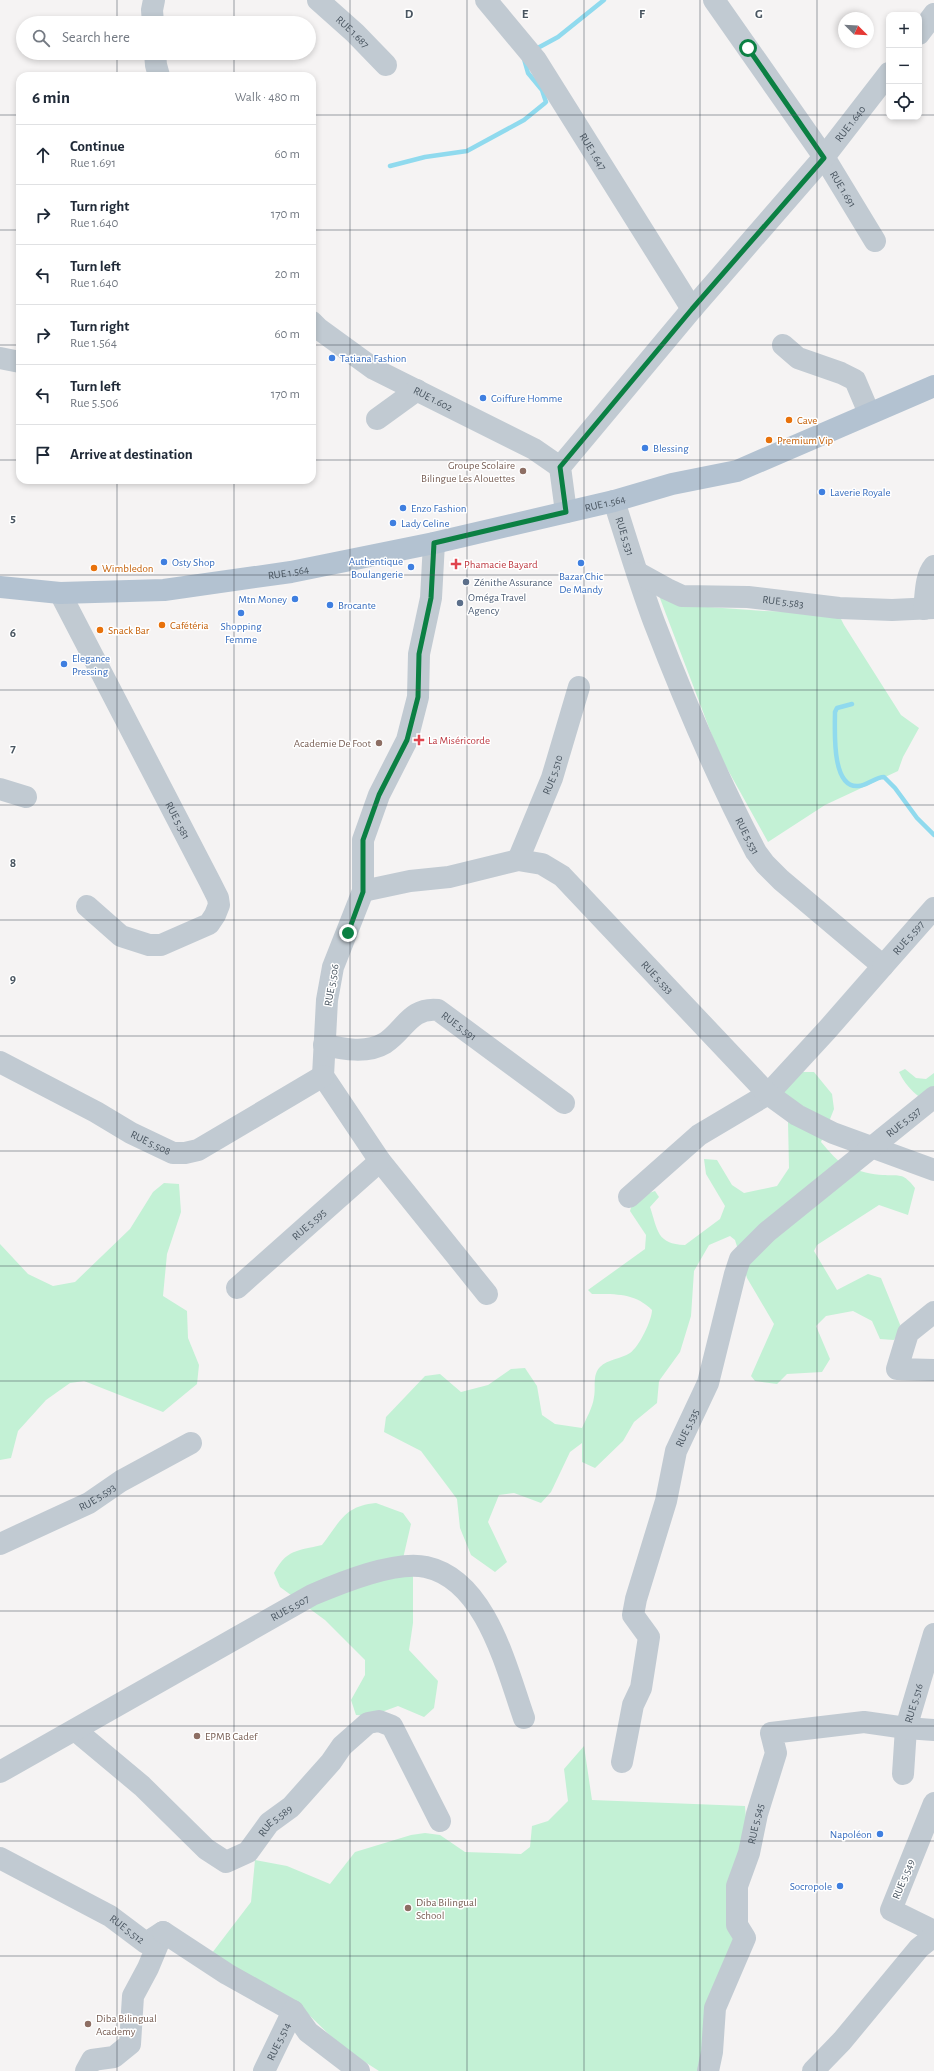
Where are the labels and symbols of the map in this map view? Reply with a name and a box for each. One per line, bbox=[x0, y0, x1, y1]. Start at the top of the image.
text: D bbox=[405, 8, 414, 21]
text: E bbox=[522, 8, 529, 21]
text: F bbox=[639, 8, 646, 21]
text: G bbox=[755, 8, 763, 21]
north arrow bbox=[838, 12, 874, 48]
street label: RUE 1.687 bbox=[334, 14, 371, 50]
route start bbox=[739, 39, 757, 57]
street label: RUE 1.640 bbox=[833, 103, 868, 144]
street label: RUE 1.647 bbox=[577, 131, 609, 172]
street label: RUE 1.691 bbox=[828, 169, 858, 209]
marker: Tatiana Fashion bbox=[327, 353, 337, 363]
place label: Tatiana Fashion bbox=[340, 353, 406, 364]
street label: RUE 1.602 bbox=[412, 385, 454, 413]
marker: Coiffure Homme bbox=[478, 393, 488, 403]
place label: Coiffure Homme bbox=[491, 393, 562, 404]
marker: Cave bbox=[784, 415, 794, 425]
place label: Cave bbox=[797, 415, 817, 426]
marker: Premium Vip bbox=[764, 435, 774, 445]
place label: Premium Vip bbox=[777, 435, 834, 446]
marker: Blessing bbox=[640, 443, 650, 453]
place label: Blessing bbox=[653, 443, 689, 454]
place label: Groupe Scolaire Bilingue Les Alouettes bbox=[421, 460, 515, 484]
marker: Groupe Scolaire Bilingue Les Alouettes bbox=[518, 466, 528, 476]
marker: Laverie Royale bbox=[817, 487, 827, 497]
place label: Laverie Royale bbox=[830, 487, 891, 498]
street label: RUE 1.564 bbox=[584, 493, 627, 514]
marker: Enzo Fashion bbox=[398, 503, 408, 513]
place label: Enzo Fashion bbox=[411, 503, 466, 514]
text: 5 bbox=[10, 512, 16, 525]
street label: RUE 5.531 bbox=[613, 516, 636, 557]
marker: Lady Celine bbox=[388, 518, 398, 528]
place label: Lady Celine bbox=[401, 518, 450, 529]
place label: Authentique Boulangerie bbox=[349, 556, 403, 580]
marker: Osty Shop bbox=[159, 557, 169, 567]
place label: Osty Shop bbox=[172, 557, 215, 568]
marker: Bazar Chic De Mandy bbox=[576, 558, 586, 568]
marker: Phamacie Bayard bbox=[451, 559, 461, 569]
place label: Phamacie Bayard bbox=[464, 559, 538, 570]
marker: Authentique Boulangerie bbox=[406, 562, 416, 572]
marker: Wimbledon bbox=[89, 563, 99, 573]
place label: Wimbledon bbox=[102, 563, 153, 574]
street label: RUE 1.564 bbox=[267, 564, 310, 581]
place label: Bazar Chic De Mandy bbox=[559, 571, 604, 595]
marker: Zénithe Assurance bbox=[461, 577, 471, 587]
place label: Zénithe Assurance bbox=[474, 577, 552, 588]
place label: Oméga Travel Agency bbox=[468, 592, 526, 616]
place label: Mtn Money bbox=[238, 594, 287, 605]
marker: Mtn Money bbox=[290, 594, 300, 604]
street label: RUE 5.583 bbox=[762, 594, 805, 610]
marker: Oméga Travel Agency bbox=[455, 598, 465, 608]
marker: Brocante bbox=[325, 600, 335, 610]
place label: Brocante bbox=[338, 600, 376, 611]
marker: Shopping Femme bbox=[236, 608, 246, 618]
marker: Cafétéria bbox=[157, 620, 167, 630]
place label: Cafétéria bbox=[170, 620, 209, 631]
place label: Shopping Femme bbox=[220, 621, 262, 645]
marker: Snack Bar bbox=[95, 625, 105, 635]
place label: Snack Bar bbox=[108, 625, 150, 636]
text: 6 bbox=[10, 627, 16, 640]
place label: Elegance Pressing bbox=[72, 653, 110, 677]
marker: Elegance Pressing bbox=[59, 659, 69, 669]
marker: La Miséricorde bbox=[413, 734, 425, 746]
place label: La Miséricorde bbox=[428, 735, 490, 746]
place label: Academie De Foot bbox=[294, 738, 371, 749]
marker: Academie De Foot bbox=[374, 738, 384, 748]
text: 7 bbox=[10, 742, 16, 755]
street label: RUE 5.510 bbox=[541, 754, 565, 796]
street label: RUE 5.581 bbox=[163, 800, 192, 841]
street label: RUE 5.531 bbox=[733, 816, 761, 856]
text: 8 bbox=[10, 857, 16, 870]
street label: RUE 5.597 bbox=[891, 918, 927, 957]
route end bbox=[339, 924, 357, 942]
street label: RUE 5.533 bbox=[639, 959, 675, 996]
street label: RUE 5.506 bbox=[322, 963, 341, 1007]
text: 9 bbox=[10, 973, 16, 986]
street label: RUE 5.591 bbox=[439, 1010, 479, 1043]
street label: RUE 5.537 bbox=[884, 1105, 923, 1139]
street label: RUE 5.508 bbox=[129, 1129, 172, 1157]
street label: RUE 5.595 bbox=[290, 1206, 329, 1243]
street label: RUE 5.535 bbox=[674, 1407, 701, 1449]
street label: RUE 5.593 bbox=[77, 1481, 118, 1513]
street label: RUE 5.507 bbox=[269, 1593, 311, 1623]
street label: RUE 5.516 bbox=[903, 1682, 925, 1724]
marker: EPMB Cadef bbox=[192, 1731, 202, 1741]
place label: EPMB Cadef bbox=[205, 1731, 258, 1742]
street label: RUE 5.545 bbox=[746, 1802, 766, 1845]
street label: RUE 5.589 bbox=[256, 1803, 294, 1839]
place label: Napoléon bbox=[830, 1829, 872, 1840]
marker: Napoléon bbox=[875, 1829, 885, 1839]
street label: RUE 5.549 bbox=[890, 1858, 916, 1901]
place label: Socropole bbox=[790, 1881, 832, 1892]
marker: Socropole bbox=[835, 1881, 845, 1891]
place label: Diba Bilingual School bbox=[416, 1897, 477, 1921]
marker: Diba Bilingual School bbox=[403, 1903, 413, 1913]
street label: RUE 5.512 bbox=[108, 1913, 147, 1946]
place label: Diba Bilingual Academy bbox=[96, 2013, 157, 2037]
marker: Diba Bilingual Academy bbox=[83, 2019, 93, 2029]
street label: RUE 5.514 bbox=[265, 2021, 293, 2062]

